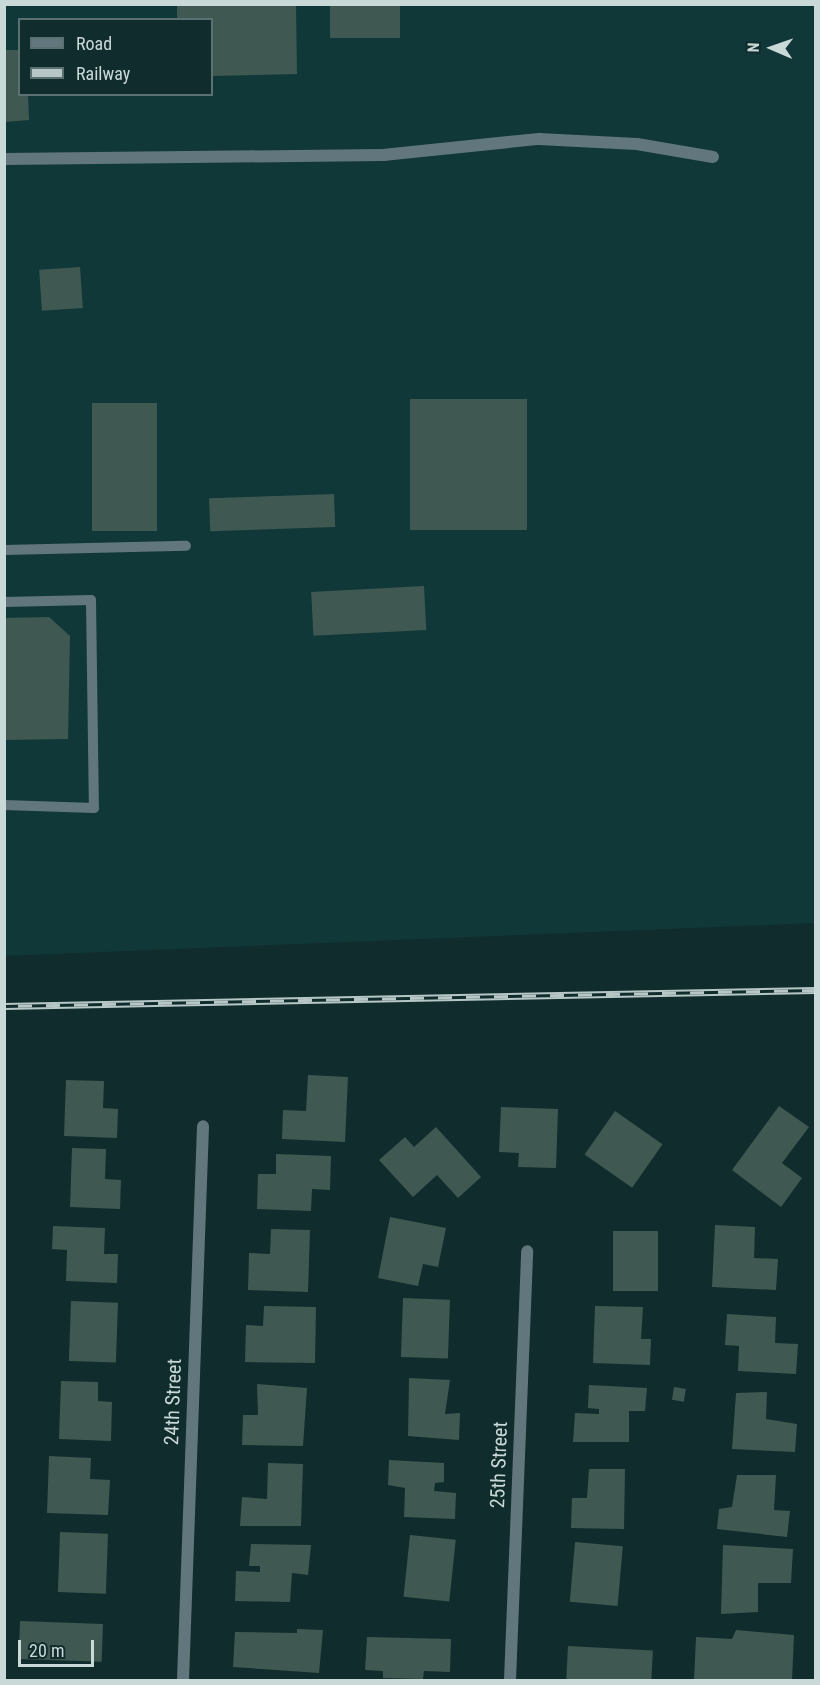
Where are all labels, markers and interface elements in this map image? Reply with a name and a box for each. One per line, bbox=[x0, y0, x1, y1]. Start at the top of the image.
legend bbox=[18, 18, 213, 96]
north arrow bbox=[742, 18, 802, 78]
text: Road bbox=[76, 33, 112, 54]
text: N bbox=[744, 42, 763, 53]
text: Railway bbox=[76, 63, 130, 84]
street label: 24th Street bbox=[159, 1358, 187, 1446]
street label: 25th Street bbox=[485, 1421, 513, 1509]
scale bar bbox=[21, 1628, 98, 1666]
text: 20 m bbox=[29, 1640, 64, 1661]

